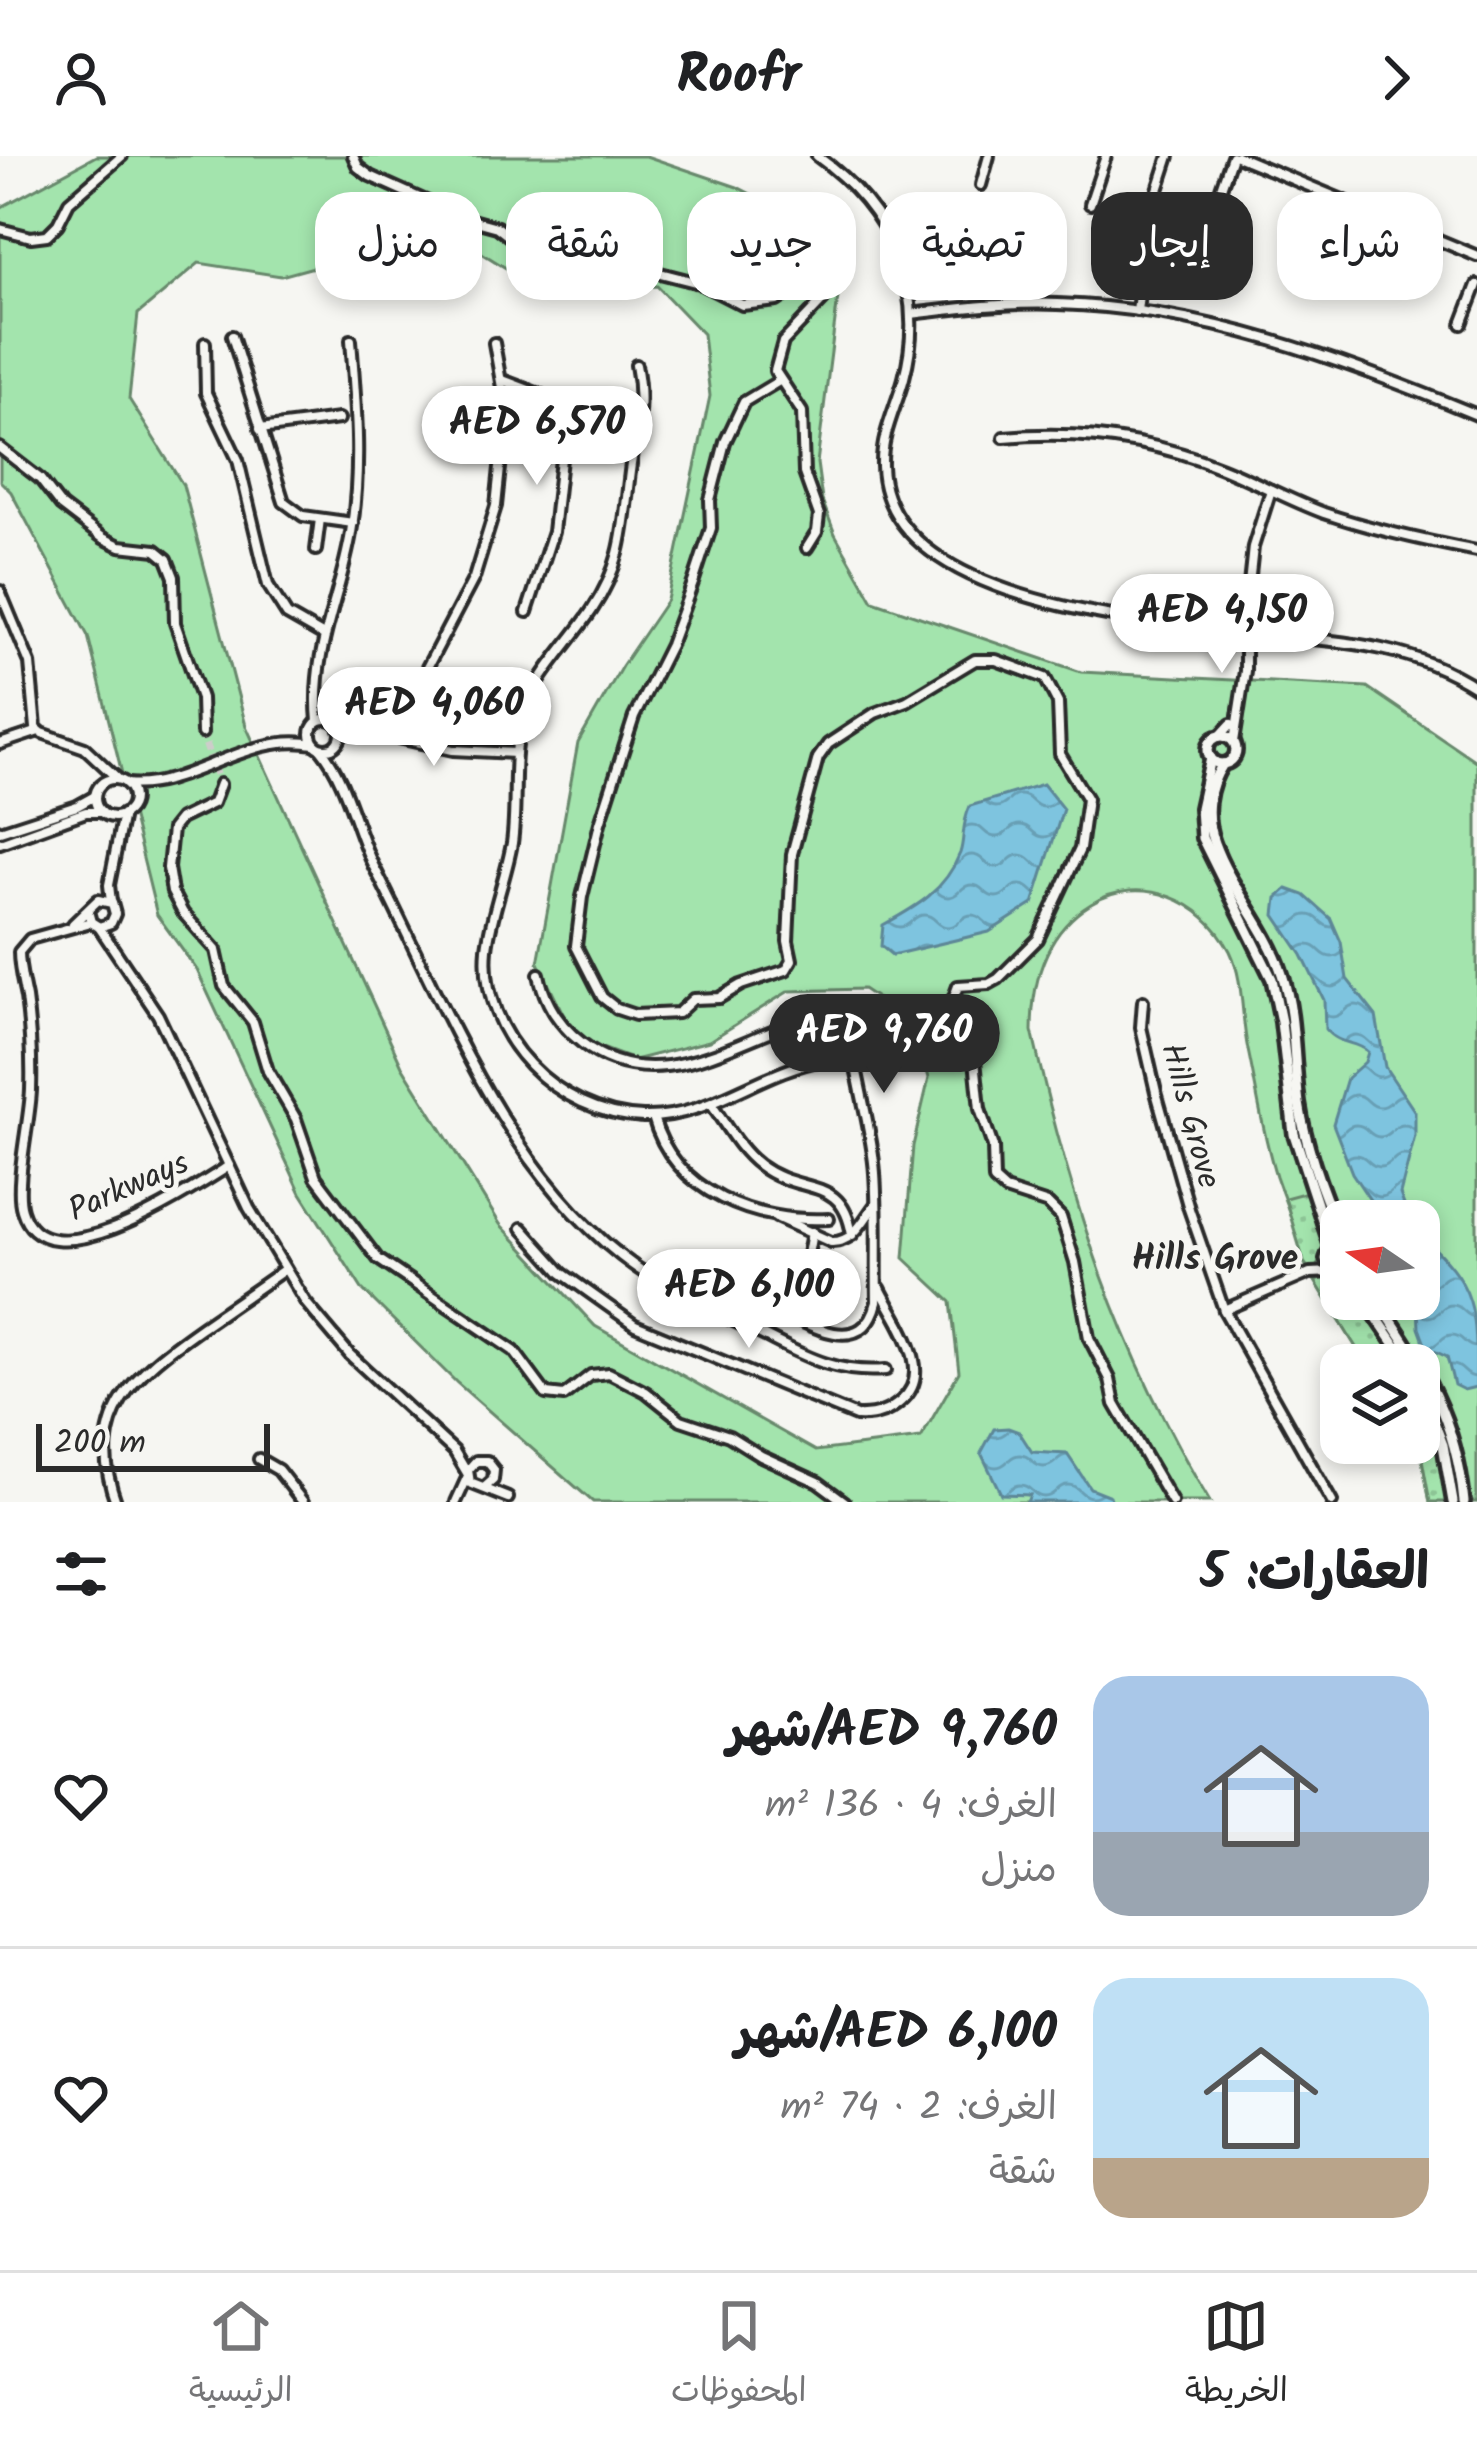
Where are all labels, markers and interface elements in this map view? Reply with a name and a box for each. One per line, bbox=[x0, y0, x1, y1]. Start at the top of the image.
text: Roofr bbox=[676, 35, 801, 121]
icon: person bbox=[48, 45, 114, 111]
icon: forward bbox=[1363, 45, 1429, 111]
chip: منزل bbox=[315, 192, 482, 300]
chip: شقة bbox=[506, 192, 663, 300]
chip: جديد bbox=[687, 192, 856, 300]
chip: تصفية bbox=[880, 192, 1067, 300]
chip: إيجار bbox=[1091, 192, 1253, 300]
chip: شراء bbox=[1277, 192, 1443, 300]
pin: AED 6,570 bbox=[400, 386, 674, 488]
text: AED 6,570 bbox=[449, 394, 625, 456]
pin: AED 4,150 bbox=[1085, 574, 1359, 676]
text: AED 4,150 bbox=[1137, 582, 1307, 644]
pin: AED 4,060 bbox=[297, 667, 571, 769]
text: AED 4,060 bbox=[344, 675, 524, 737]
pin: AED 9,760 bbox=[747, 994, 1021, 1096]
text: AED 9,760 bbox=[796, 1002, 972, 1064]
street label: Hills Grove bbox=[1144, 1038, 1234, 1195]
street label: Parkways bbox=[60, 1138, 198, 1238]
north arrow bbox=[1320, 1200, 1440, 1320]
map controls bbox=[1320, 1200, 1440, 1464]
district label: Hills Grove bbox=[1132, 1231, 1299, 1288]
pin: AED 6,100 bbox=[612, 1249, 886, 1351]
text: AED 6,100 bbox=[664, 1257, 834, 1319]
button: layers bbox=[1320, 1344, 1440, 1464]
scale bar bbox=[36, 1418, 270, 1471]
text: 200 m bbox=[54, 1418, 146, 1471]
text: العقارات: 5 bbox=[1200, 1534, 1429, 1615]
icon: filters bbox=[48, 1541, 114, 1607]
text: AED 9,760/شهر bbox=[727, 1692, 1057, 1773]
icon: home bbox=[1189, 1724, 1333, 1868]
icon: heart bbox=[48, 1763, 114, 1829]
text: الغرف: 4 · 136 m² bbox=[765, 1776, 1057, 1838]
text: منزل bbox=[980, 1840, 1057, 1902]
text: AED 6,100/شهر bbox=[735, 1994, 1057, 2075]
icon: home bbox=[1189, 2026, 1333, 2170]
icon: heart bbox=[48, 2065, 114, 2131]
text: الغرف: 2 · 74 m² bbox=[780, 2078, 1057, 2140]
text: شقة bbox=[989, 2142, 1057, 2204]
tab: الرئيسية bbox=[189, 2293, 293, 2419]
tab: المحفوظات bbox=[671, 2293, 807, 2419]
tab: الخريطة bbox=[1185, 2293, 1288, 2419]

